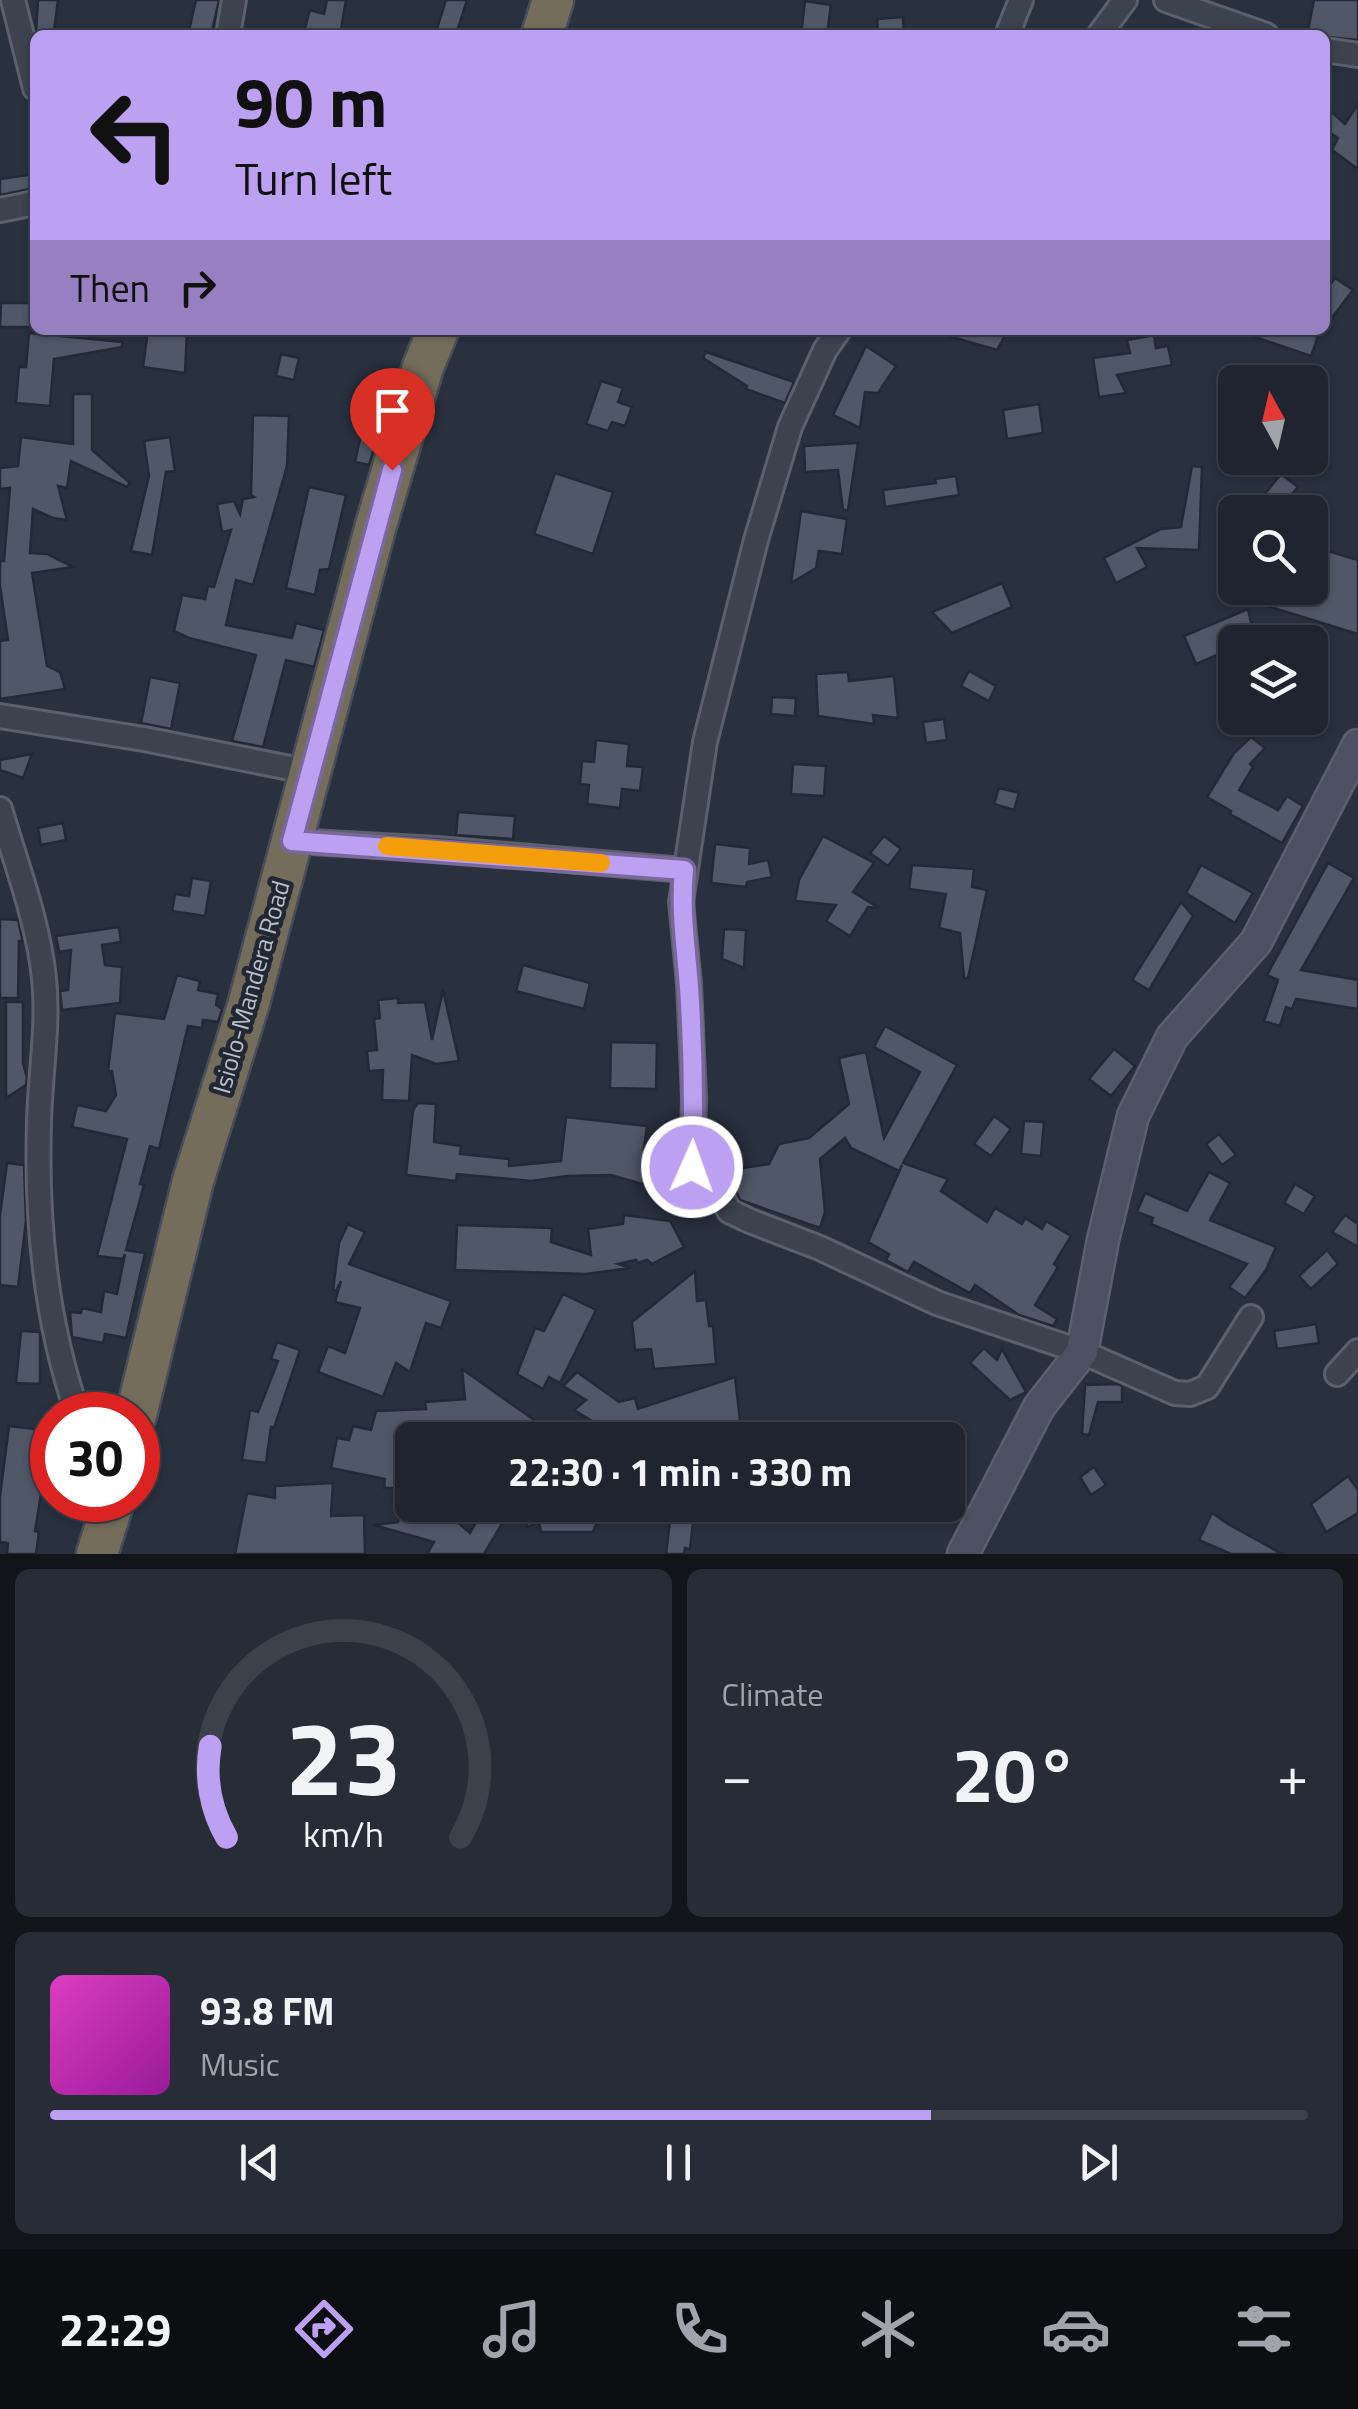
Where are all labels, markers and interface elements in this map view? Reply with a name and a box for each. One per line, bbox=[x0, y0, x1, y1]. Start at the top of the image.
text: 90 m bbox=[235, 48, 388, 154]
icon: left bbox=[70, 70, 200, 200]
text: Turn left bbox=[235, 144, 392, 212]
text: Then bbox=[70, 259, 150, 317]
icon: right bbox=[170, 260, 225, 315]
north arrow bbox=[1218, 365, 1328, 475]
map controls bbox=[1218, 365, 1328, 735]
pin bbox=[350, 368, 435, 471]
icon: arrive bbox=[365, 383, 420, 438]
button: search bbox=[1218, 495, 1328, 605]
button: layers bbox=[1218, 625, 1328, 735]
street label: Isiolo-Mandera Road bbox=[202, 876, 300, 1098]
position arrow bbox=[640, 1115, 744, 1219]
speed limit sign: 30 bbox=[30, 1392, 160, 1522]
text: 22:30 · 1 min · 330 m bbox=[508, 1443, 852, 1501]
text: Climate bbox=[722, 1670, 823, 1718]
text: 23 bbox=[285, 1677, 401, 1835]
text: 20° bbox=[952, 1717, 1078, 1831]
text: − bbox=[722, 1733, 752, 1816]
text: + bbox=[1277, 1733, 1308, 1816]
text: km/h bbox=[303, 1806, 384, 1861]
text: 93.8 FM bbox=[200, 1982, 335, 2040]
text: Music bbox=[200, 2040, 280, 2088]
icon: previous bbox=[232, 2135, 287, 2190]
icon: pause bbox=[651, 2135, 706, 2190]
icon: next bbox=[1071, 2135, 1126, 2190]
icon: directions bbox=[289, 2294, 359, 2364]
icon: music bbox=[477, 2294, 547, 2364]
icon: phone bbox=[665, 2294, 735, 2364]
icon: climate bbox=[853, 2294, 923, 2364]
icon: car bbox=[1041, 2294, 1111, 2364]
icon: filters bbox=[1229, 2294, 1299, 2364]
text: 22:29 bbox=[59, 2295, 171, 2363]

